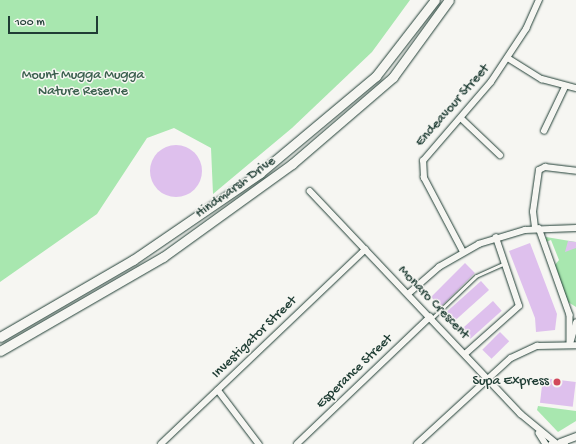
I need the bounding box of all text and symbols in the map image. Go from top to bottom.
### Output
scale bar [10,8,100,34]
text: 100 m [15,16,45,30]
street label: Endeavour Street [412,61,494,151]
park label: Mount Mugga Mugga Nature Reserve [22,68,144,100]
street label: Hindmarsh Drive [193,153,279,223]
street label: Monaro Crescent [394,263,472,343]
street label: Investigator Street [209,293,301,383]
street label: Esperance Street [313,331,397,413]
place label: Supa Express [472,374,549,390]
marker: Supa Express [552,377,562,387]

